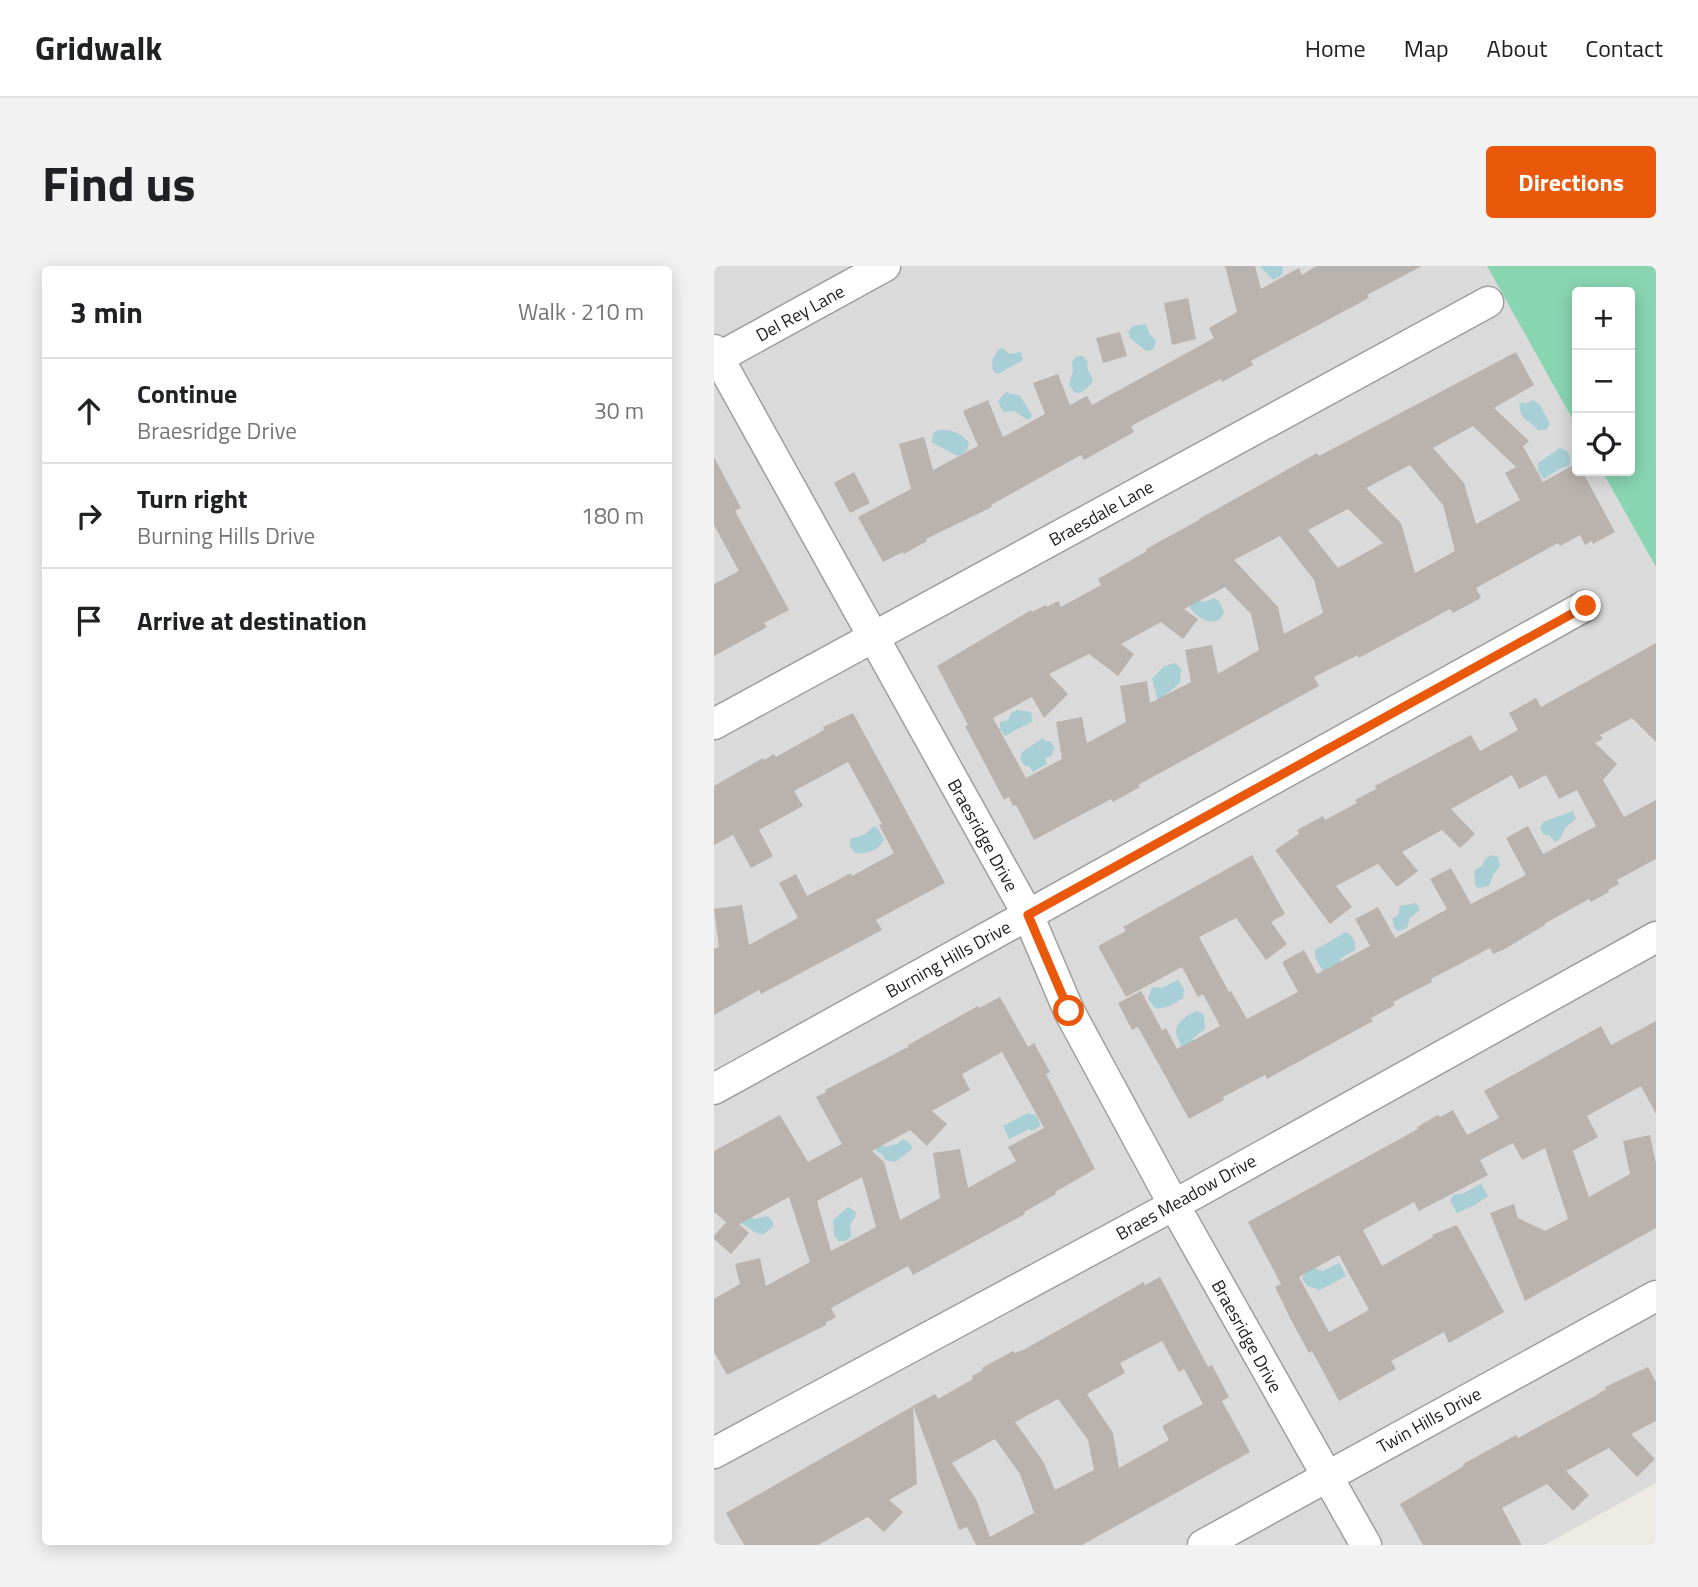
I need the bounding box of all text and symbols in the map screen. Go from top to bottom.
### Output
text: Gridwalk [35,23,162,73]
text: Home [1305,30,1366,66]
text: Map [1404,30,1449,66]
text: About [1487,30,1547,66]
text: Contact [1585,30,1663,66]
text: Find us [42,145,196,220]
button: Directions [1486,146,1656,218]
street label: Del Rey Lane [751,278,849,348]
map controls [1572,287,1635,476]
button: + [1572,287,1635,350]
text: 3 min [70,289,143,335]
text: Walk · 210 m [518,294,644,329]
button: − [1572,350,1635,413]
text: Continue [137,374,237,413]
icon: ahead [70,392,108,430]
text: 30 m [594,393,644,428]
text: Braesridge Drive [137,413,297,448]
button: locate [1572,413,1635,476]
street label: Braesdale Lane [1044,473,1158,553]
text: Turn right [137,479,248,518]
icon: right [70,497,108,535]
text: 180 m [581,498,644,533]
text: Burning Hills Drive [137,518,315,553]
route end [1570,590,1601,621]
text: Arrive at destination [137,601,367,640]
icon: arrive [70,602,108,640]
street label: Braesridge Drive [941,774,1025,896]
street label: Burning Hills Drive [880,913,1016,1005]
route start [1053,995,1084,1026]
street label: Braes Meadow Drive [1111,1147,1261,1247]
street label: Braesridge Drive [1205,1275,1289,1397]
street label: Twin Hills Drive [1372,1380,1486,1460]

